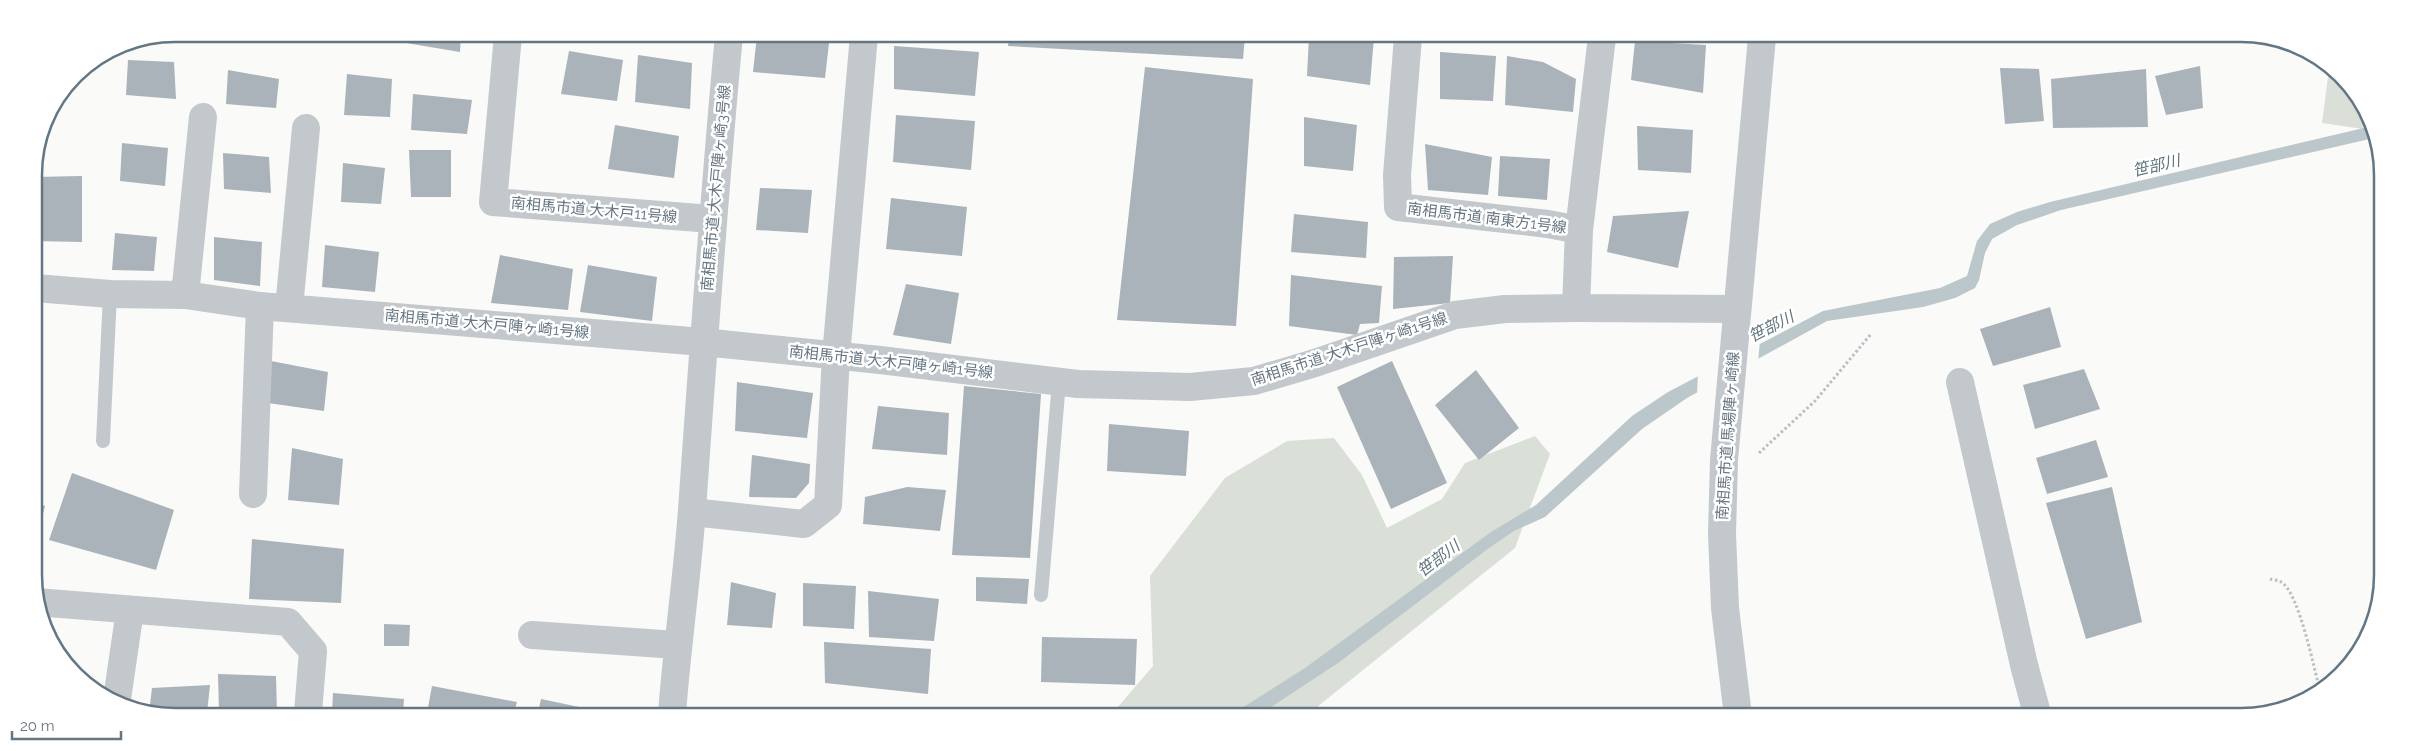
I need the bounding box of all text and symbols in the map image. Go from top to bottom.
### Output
street label: 南相馬市道 大木戸陣ヶ崎3号線 [698,84,734,292]
water label: 笹部川 [2131,150,2184,180]
street label: 南相馬市道 大木戸11号線 [510,194,678,226]
street label: 南相馬市道 南東方1号線 [1406,199,1568,237]
street label: 南相馬市道 大木戸陣ヶ崎1号線 [384,306,590,342]
water label: 笹部川 [1746,306,1799,346]
street label: 南相馬市道 大木戸陣ヶ崎1号線 [1249,309,1449,389]
street label: 南相馬市道 大木戸陣ヶ崎1号線 [788,342,994,382]
street label: 南相馬市道 馬場陣ヶ崎線 [1713,351,1743,521]
water label: 笹部川 [1413,535,1465,580]
scale bar [12,708,121,740]
text: 20 m [20,717,55,735]

